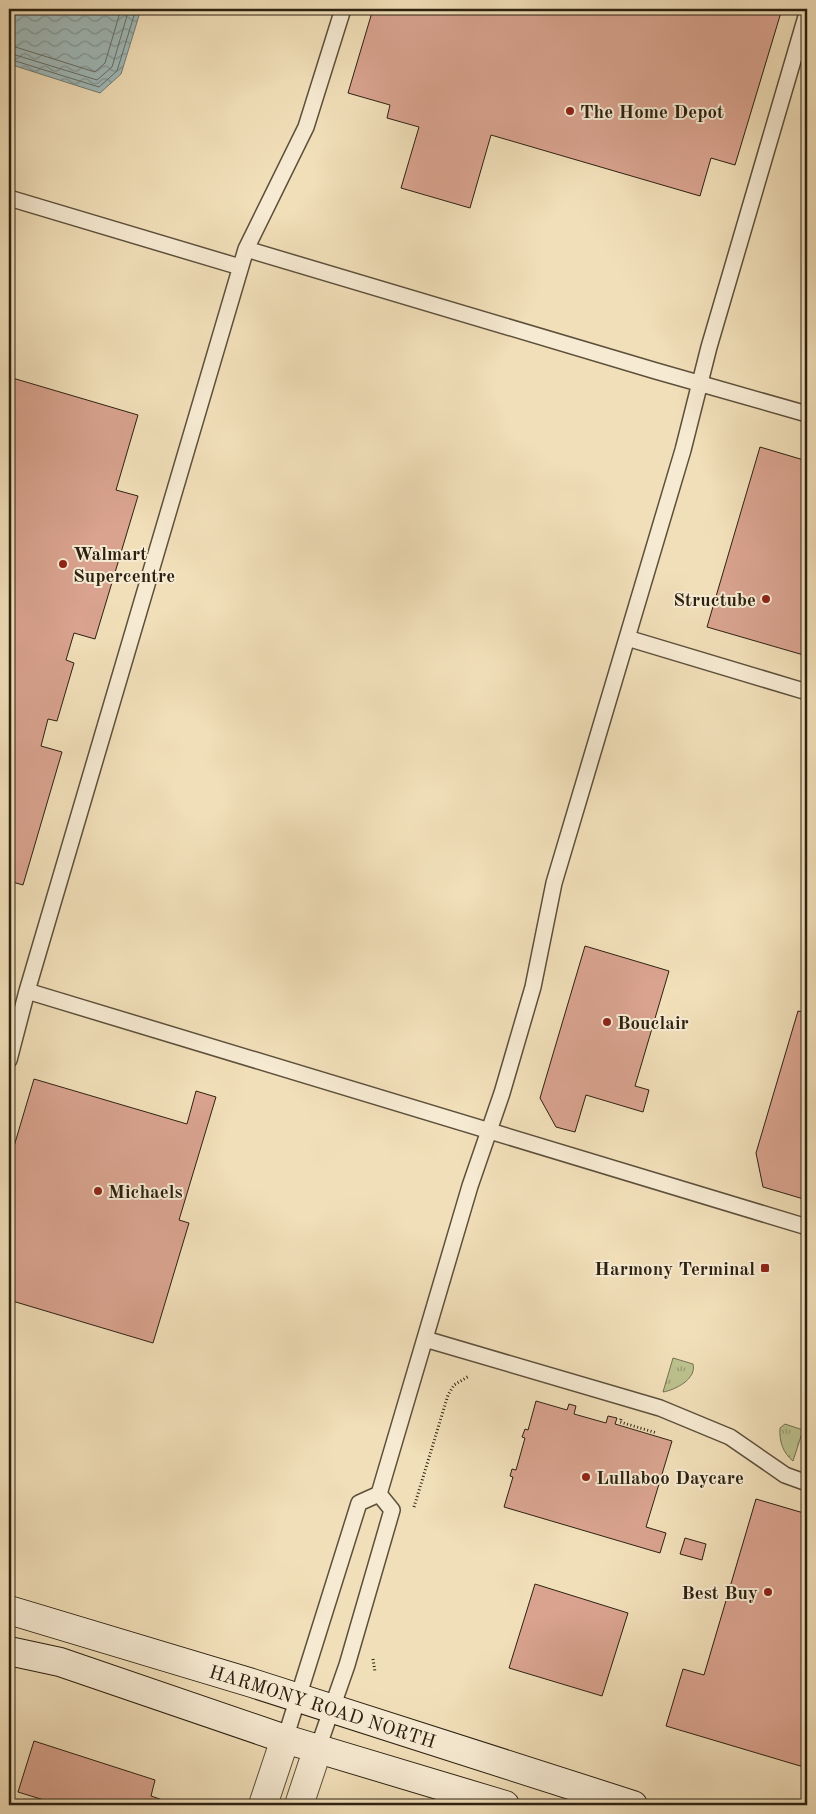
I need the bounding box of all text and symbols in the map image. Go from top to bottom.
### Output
place label: The Home Depot [580,104,724,123]
marker: The Home Depot [564,105,576,117]
place label: Walmart Supercentre [73,546,175,587]
marker: Walmart Supercentre [57,558,69,570]
place label: Structube [673,592,756,611]
marker: Structube [760,593,772,605]
place label: Bouclair [617,1015,689,1034]
marker: Bouclair [601,1016,613,1028]
place label: Michaels [108,1184,183,1203]
marker: Michaels [92,1185,104,1197]
place label: Harmony Terminal [594,1261,755,1280]
marker: Harmony Terminal [759,1262,771,1274]
place label: Lullaboo Daycare [596,1470,744,1489]
marker: Lullaboo Daycare [580,1471,592,1483]
place label: Best Buy [681,1585,758,1604]
marker: Best Buy [762,1586,774,1598]
street label: HARMONY ROAD NORTH [206,1664,438,1753]

